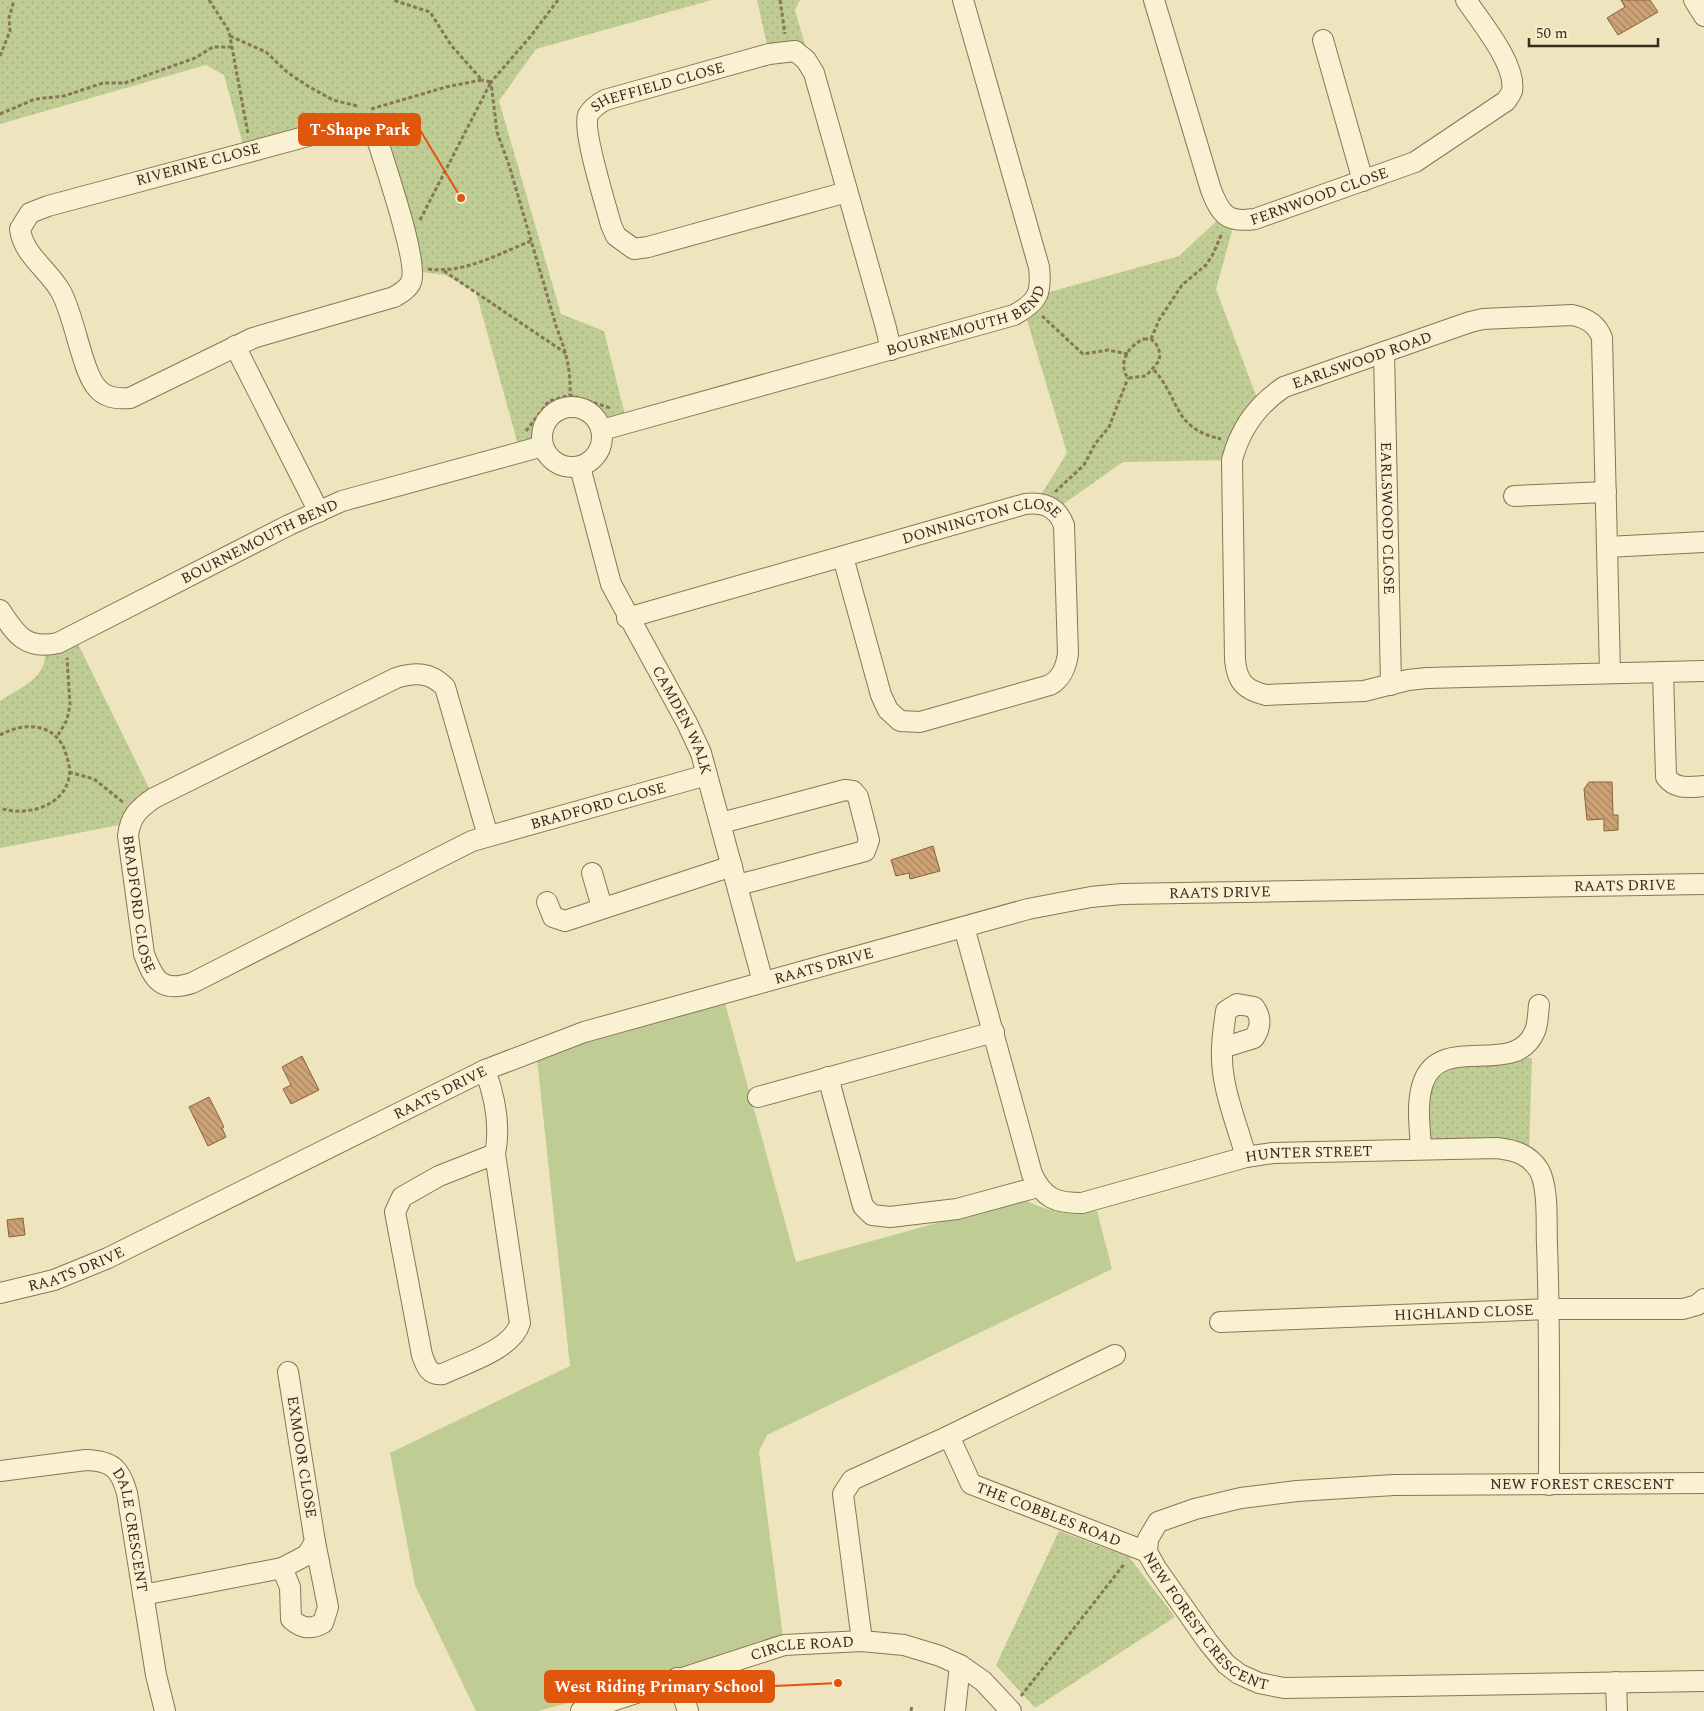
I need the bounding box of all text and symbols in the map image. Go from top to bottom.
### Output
scale bar [1529,15,1658,47]
text: 50 m [1536,22,1568,45]
street label: SHEFFIELD CLOSE [585,56,727,118]
callout: T-Shape Park [299,114,420,145]
text: T-Shape Park [310,118,411,142]
street label: RIVERINE CLOSE [133,137,263,192]
street label: FERNWOOD CLOSE [1247,161,1391,232]
street label: BOURNEMOUTH BEND [884,283,1052,362]
street label: EARLSWOOD ROAD [1289,326,1435,395]
street label: EARLSWOOD CLOSE [1374,441,1400,595]
street label: DONNINGTON CLOSE [899,492,1067,551]
street label: BOURNEMOUTH BEND [177,493,342,590]
street label: CAMDEN WALK [646,662,717,777]
street label: BRADFORD CLOSE [528,776,669,836]
street label: BRADFORD CLOSE [116,834,162,977]
street label: RAATS DRIVE [1574,873,1676,898]
street label: RAATS DRIVE [1169,880,1271,905]
street label: RAATS DRIVE [772,941,876,991]
street label: RAATS DRIVE [390,1060,491,1126]
street label: HUNTER STREET [1244,1140,1373,1169]
street label: RAATS DRIVE [26,1241,129,1298]
street label: HIGHLAND CLOSE [1394,1299,1534,1327]
street label: EXMOOR CLOSE [280,1394,323,1520]
street label: DALE CRESCENT [106,1463,154,1594]
street label: NEW FOREST CRESCENT [1490,1473,1674,1496]
street label: THE COBBLES ROAD [972,1476,1124,1553]
street label: NEW FOREST CRESCENT [1137,1547,1271,1697]
street label: CIRCLE ROAD [747,1630,855,1667]
callout: West Riding Primary School [545,1671,774,1702]
text: West Riding Primary School [554,1675,764,1699]

